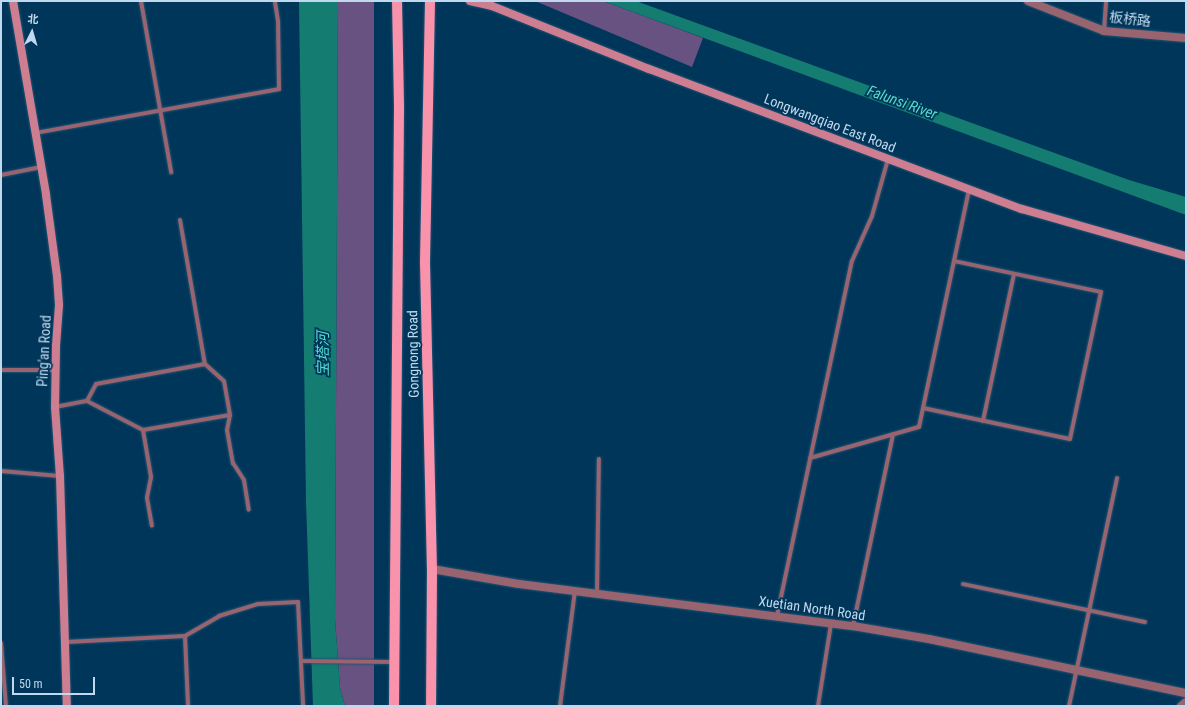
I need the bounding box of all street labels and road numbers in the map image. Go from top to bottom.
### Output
street label: 板桥路 [1108,8,1152,30]
street label: Longwangqiao East Road [762,90,898,156]
street label: Gongnong Road [404,310,422,398]
street label: Ping'an Road [34,315,54,387]
street label: Xuetian North Road [758,592,866,624]

